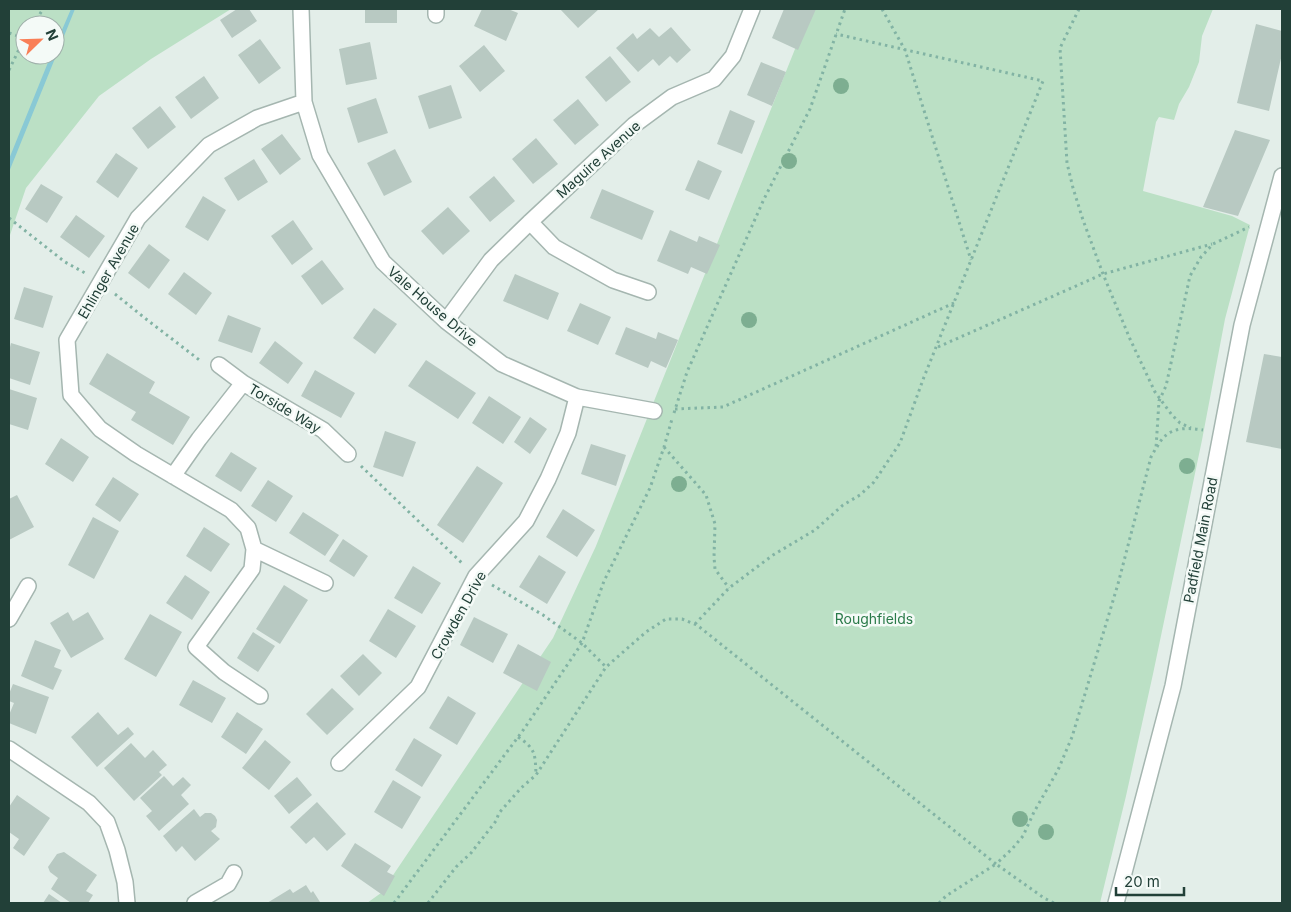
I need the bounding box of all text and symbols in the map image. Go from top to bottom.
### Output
north arrow [15,15,65,65]
text: N [43,26,62,43]
street label: Maguire Avenue [553,117,643,201]
street label: Ehlinger Avenue [74,220,142,322]
street label: Vale House Drive [385,262,481,350]
street label: Torside Way [246,380,324,436]
street label: Padfield Main Road [1179,476,1221,604]
street label: Crowden Drive [427,568,489,662]
park label: Roughfields [835,610,913,627]
scale bar [1116,864,1184,896]
text: 20 m [1124,872,1160,891]

